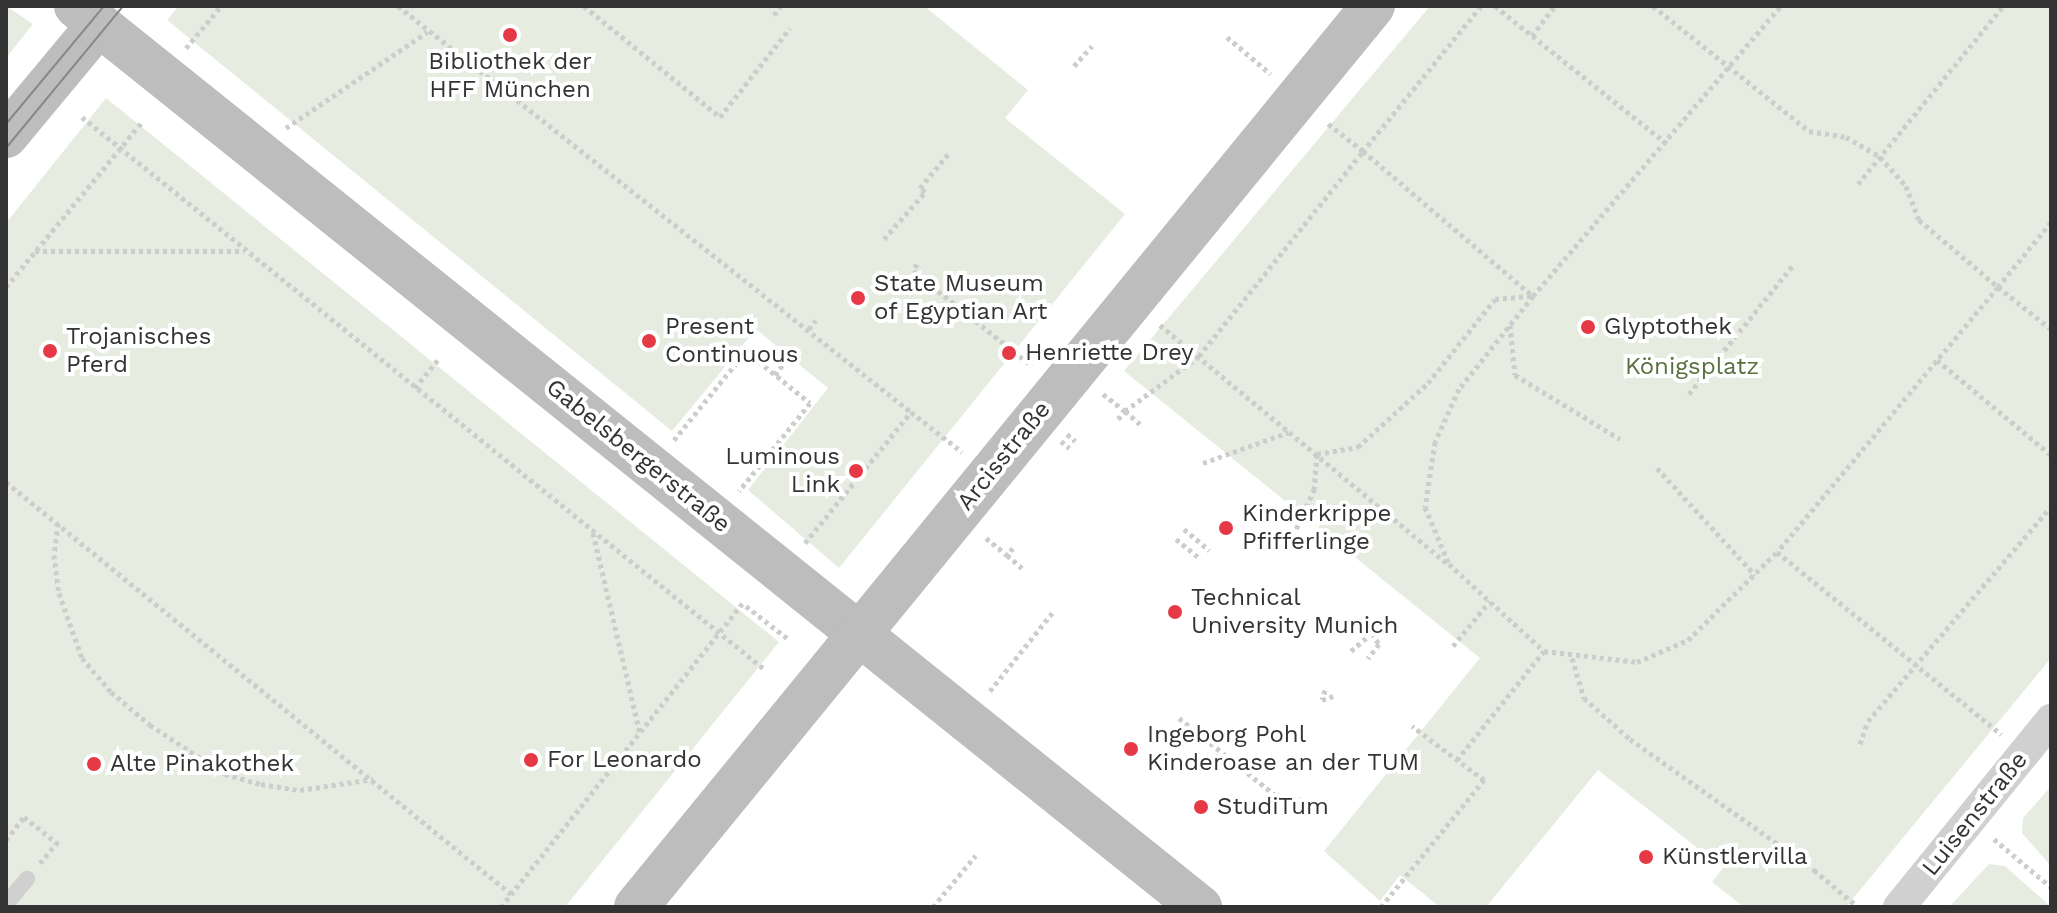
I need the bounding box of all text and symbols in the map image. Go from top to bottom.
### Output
marker: Bibliothek der HFF München [501,26,519,44]
place label: Bibliothek der HFF München [428,48,592,104]
place label: State Museum of Egyptian Art [874,270,1049,326]
marker: State Museum of Egyptian Art [849,289,867,307]
place label: Present Continuous [665,313,799,369]
place label: Glyptothek [1604,313,1732,341]
marker: Glyptothek [1579,318,1597,336]
place label: Trojanisches Pferd [66,323,211,379]
marker: Present Continuous [640,332,658,350]
place label: Henriette Drey [1025,339,1194,367]
marker: Trojanisches Pferd [41,342,59,360]
marker: Henriette Drey [1000,344,1018,362]
park label: Königsplatz [1625,353,1759,381]
street label: Gabelsbergerstraße [540,373,736,539]
street label: Arcisstraße [951,396,1057,516]
place label: Luminous Link [725,443,840,499]
marker: Luminous Link [847,462,865,480]
place label: Kinderkrippe Pfifferlinge [1242,500,1391,556]
marker: Kinderkrippe Pfifferlinge [1217,519,1235,537]
place label: Technical University Munich [1191,584,1399,640]
marker: Technical University Munich [1166,603,1184,621]
place label: Ingeborg Pohl Kinderoase an der TUM [1147,721,1420,777]
marker: Ingeborg Pohl Kinderoase an der TUM [1122,740,1140,758]
place label: For Leonardo [547,746,702,774]
street label: Luisenstraße [1916,746,2034,882]
place label: Alte Pinakothek [110,750,294,778]
marker: For Leonardo [522,751,540,769]
marker: Alte Pinakothek [85,755,103,773]
place label: StudiTum [1217,793,1329,821]
marker: StudiTum [1192,798,1210,816]
place label: Künstlervilla [1662,843,1808,871]
marker: Künstlervilla [1637,848,1655,866]

